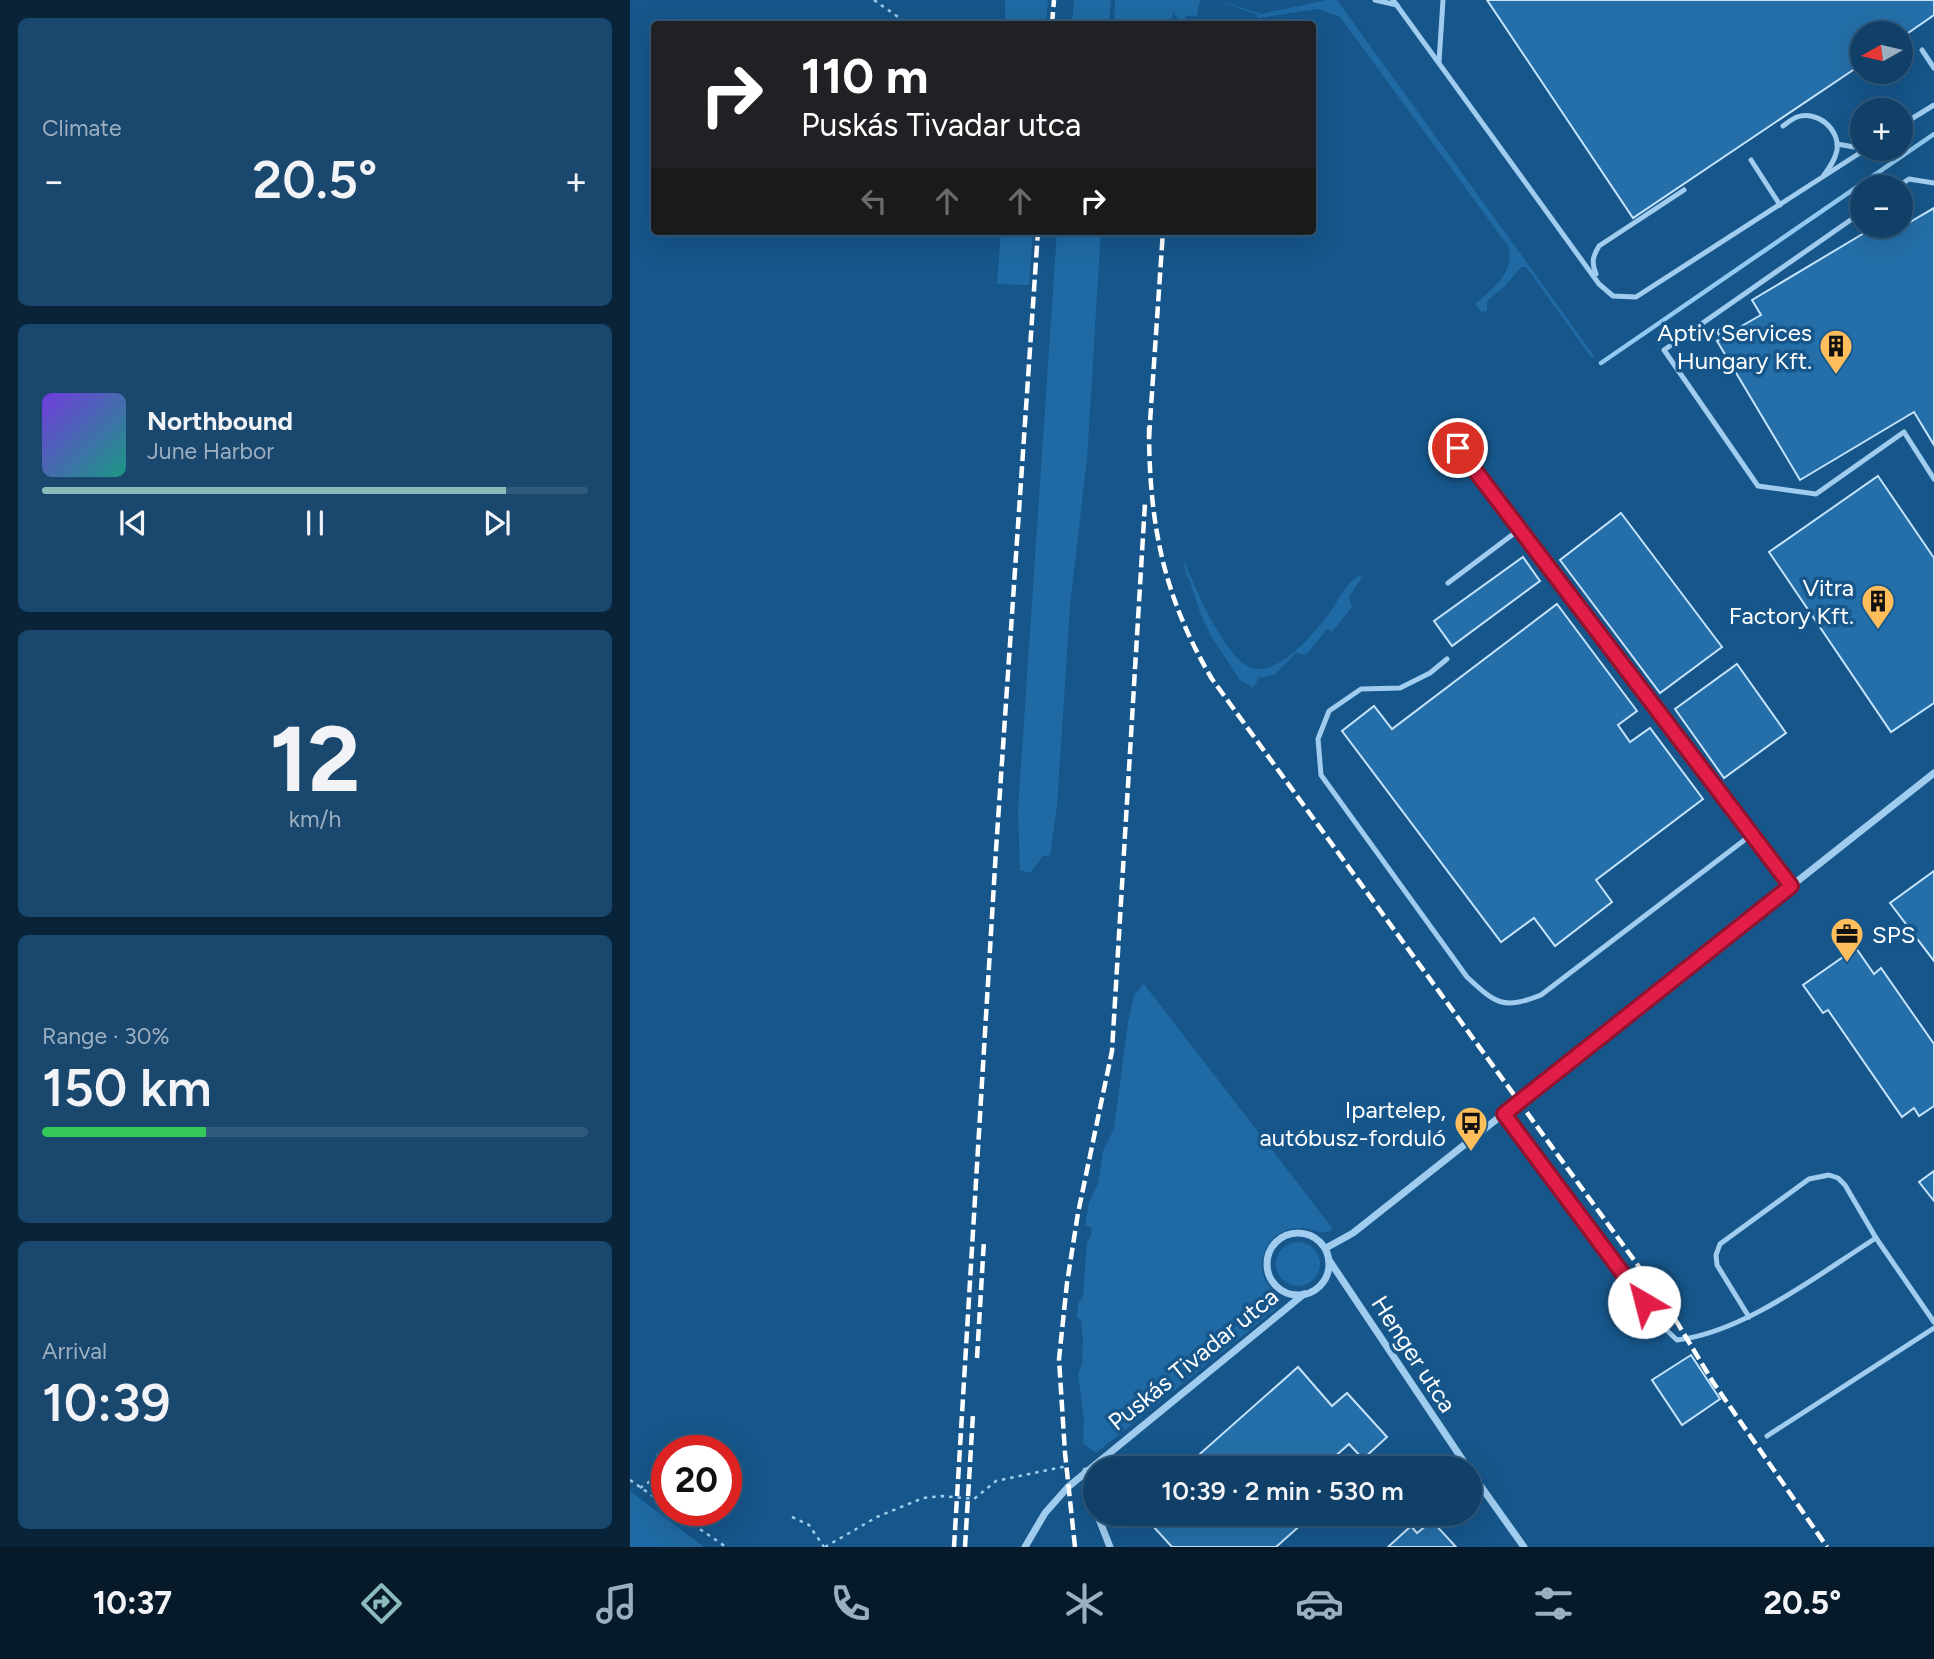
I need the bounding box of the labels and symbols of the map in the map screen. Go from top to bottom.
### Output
north arrow [1850,21,1913,84]
place label: Aptiv Services Hungary Kft. [1657,318,1812,375]
building icon: Aptiv Services Hungary Kft. [1817,327,1855,376]
pin [1428,418,1488,478]
place label: Vitra Factory Kft. [1729,573,1854,630]
building icon: Vitra Factory Kft. [1859,582,1897,631]
office icon: SPS [1828,915,1866,964]
place label: SPS [1872,920,1915,949]
place label: Ipartelep, autóbusz-forduló [1260,1095,1446,1152]
bus stop icon: Ipartelep, autóbusz-forduló [1452,1104,1490,1153]
position arrow [1607,1265,1681,1339]
street label: Puskás Tivadar utca [1102,1282,1284,1436]
street label: Henger utca [1366,1290,1462,1418]
speed limit sign: 20 [651,1435,742,1526]

